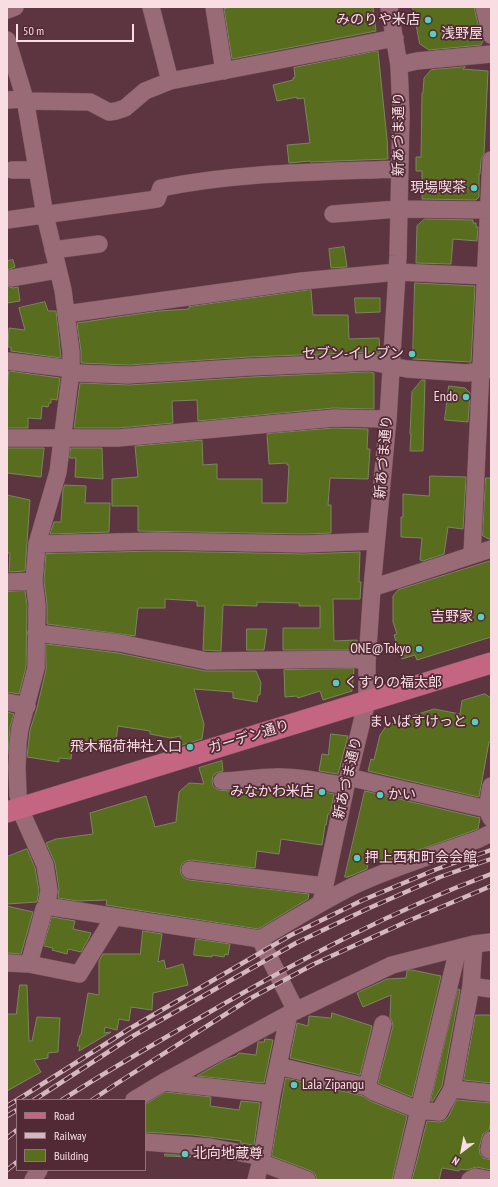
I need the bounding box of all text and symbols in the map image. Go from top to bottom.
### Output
place label: みのりや米店 [336,12,420,28]
marker: みのりや米店 [423,15,433,25]
scale bar [18,16,136,42]
text: 50 m [23,23,44,38]
place label: 浅野屋 [441,26,483,42]
marker: 浅野屋 [428,29,438,39]
street label: 新あづま通り [391,92,407,176]
place label: 現場喫茶 [410,180,466,196]
marker: 現場喫茶 [469,183,479,193]
place label: セブン-イレブン [302,346,404,362]
marker: セブン-イレブン [407,349,417,359]
place label: Endo [434,389,458,405]
marker: Endo [461,392,471,402]
street label: 新あづま通り [372,414,396,500]
place label: 吉野家 [431,609,473,625]
marker: 吉野家 [476,612,486,622]
place label: ONE@Tokyo [350,641,411,657]
marker: ONE@Tokyo [414,644,424,654]
place label: くすりの福太郎 [344,675,442,691]
marker: くすりの福太郎 [331,678,341,688]
place label: まいばすけっと [369,714,467,730]
street label: ガーデン通り [206,717,292,757]
marker: まいばすけっと [470,717,480,727]
street label: 新あづま通り [330,735,366,821]
place label: 飛木稲荷神社入口 [70,739,182,755]
marker: 飛木稲荷神社入口 [185,742,195,752]
place label: みなかわ米店 [230,784,314,800]
marker: みなかわ米店 [317,787,327,797]
place label: かい [388,787,416,803]
marker: かい [375,790,385,800]
place label: 押上西和町会会館 [365,850,477,866]
marker: 押上西和町会会館 [352,853,362,863]
place label: Lala Zipangu [302,1077,364,1093]
marker: Lala Zipangu [289,1080,299,1090]
legend [16,1099,146,1171]
text: Road [54,1108,74,1123]
text: Railway [54,1128,86,1143]
north arrow [442,1131,482,1171]
place label: 北向地蔵尊 [193,1146,263,1162]
text: Building [54,1148,89,1163]
marker: 北向地蔵尊 [180,1149,190,1159]
text: N [449,1154,462,1169]

